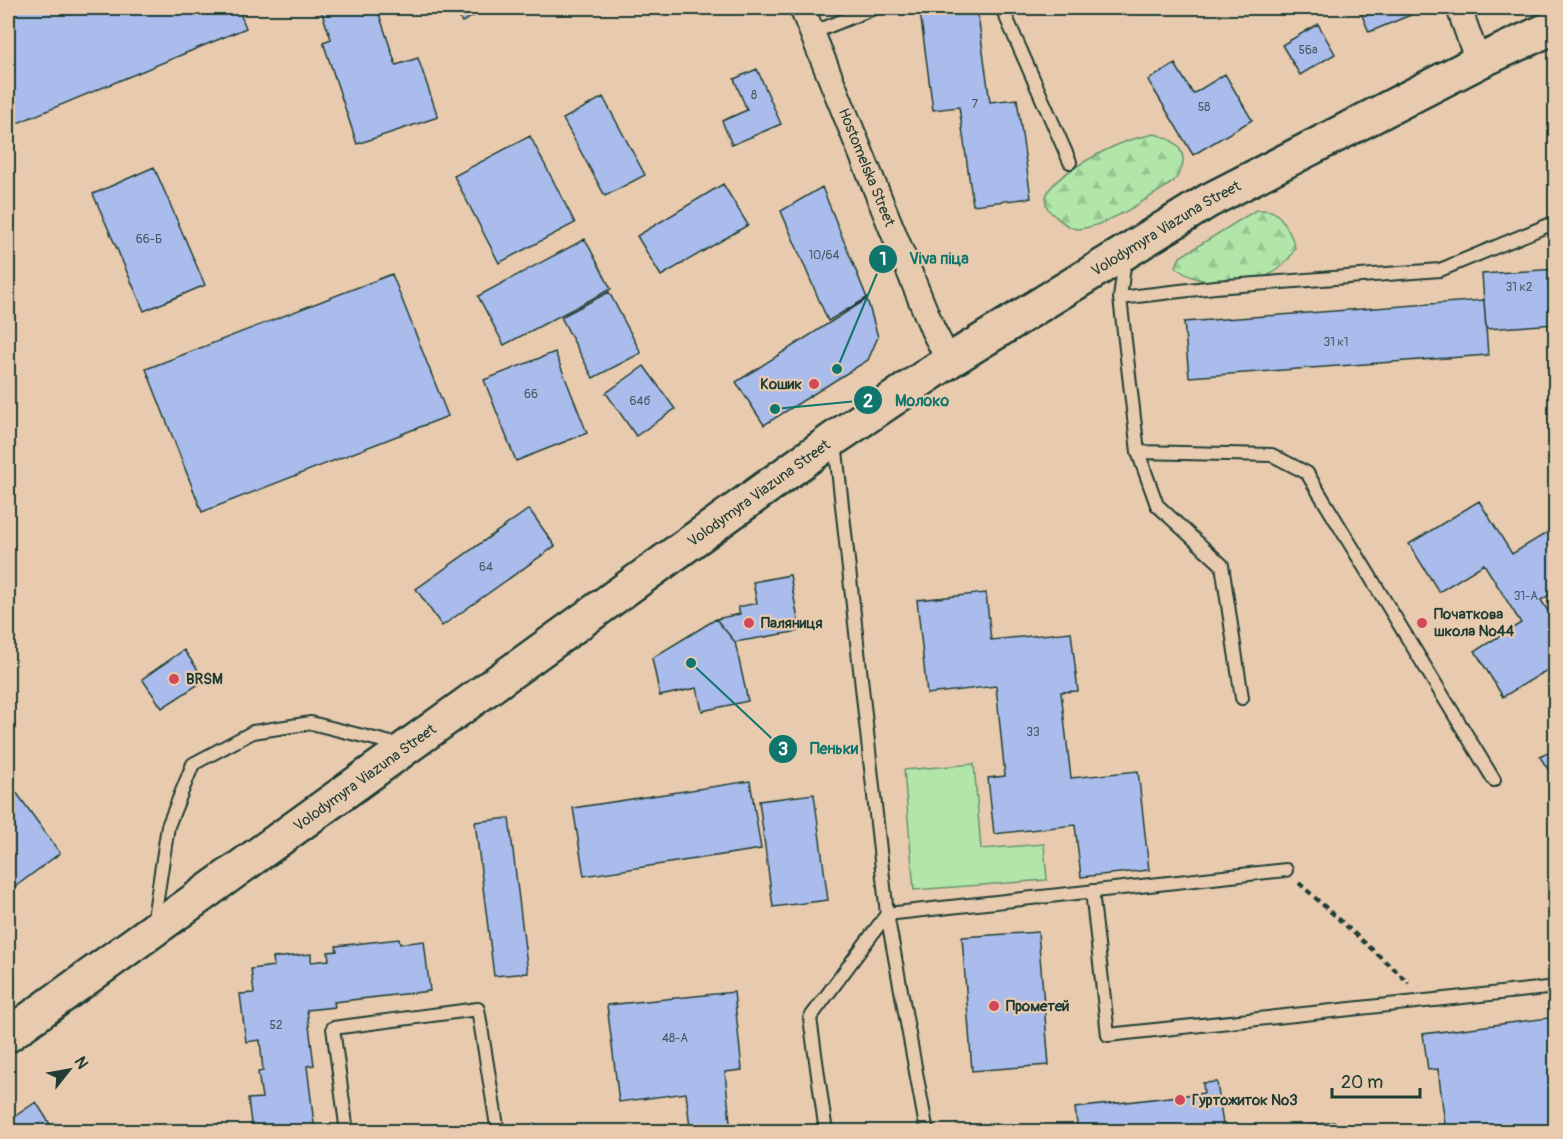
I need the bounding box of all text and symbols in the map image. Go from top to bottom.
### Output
house number: 56а [1298,43,1318,58]
house number: 8 [751,88,757,103]
house number: 7 [972,97,979,112]
house number: 58 [1198,100,1210,115]
street label: Hostomelska Street [834,105,900,230]
street label: Volodymyra Viazuna Street [1088,176,1245,280]
house number: 66-Б [136,232,162,247]
callout: Viva піца [868,242,981,276]
house number: 10/64 [808,248,840,263]
text: 1 [879,248,887,271]
text: Viva піца [909,249,969,269]
house number: 31 к2 [1506,280,1533,295]
house number: 31 к1 [1324,335,1348,350]
place label: Кошик [760,375,802,394]
marker: Кошик [807,377,821,391]
callout: Молоко [853,383,961,417]
house number: 66 [524,387,538,402]
text: 2 [863,390,873,413]
text: Молоко [895,391,949,411]
house number: 64б [630,394,651,409]
street label: Volodymyra Viazuna Street [684,435,835,551]
house number: 64 [479,560,493,575]
house number: 31-А [1514,589,1538,604]
place label: Початкова школа №44 [1434,605,1514,641]
place label: Паляниця [761,614,823,633]
marker: Паляниця [742,616,756,630]
marker: Початкова школа №44 [1415,616,1429,630]
place label: BRSM [186,670,223,689]
marker: BRSM [167,672,181,686]
street label: Volodymyra Viazuna Street [290,719,441,835]
house number: 33 [1026,725,1040,740]
callout: Пеньки [768,732,870,766]
text: 3 [778,738,788,761]
text: Пеньки [810,739,859,759]
place label: Прометей [1006,997,1070,1016]
marker: Прометей [987,999,1001,1013]
house number: 52 [269,1018,283,1033]
house number: 48-А [662,1031,688,1046]
north arrow [39,1040,99,1100]
text: N [70,1053,92,1073]
scale bar [1332,1061,1420,1099]
text: 20 m [1341,1071,1383,1094]
place label: Гуртожиток №3 [1192,1091,1298,1110]
marker: Гуртожиток №3 [1173,1093,1187,1107]

